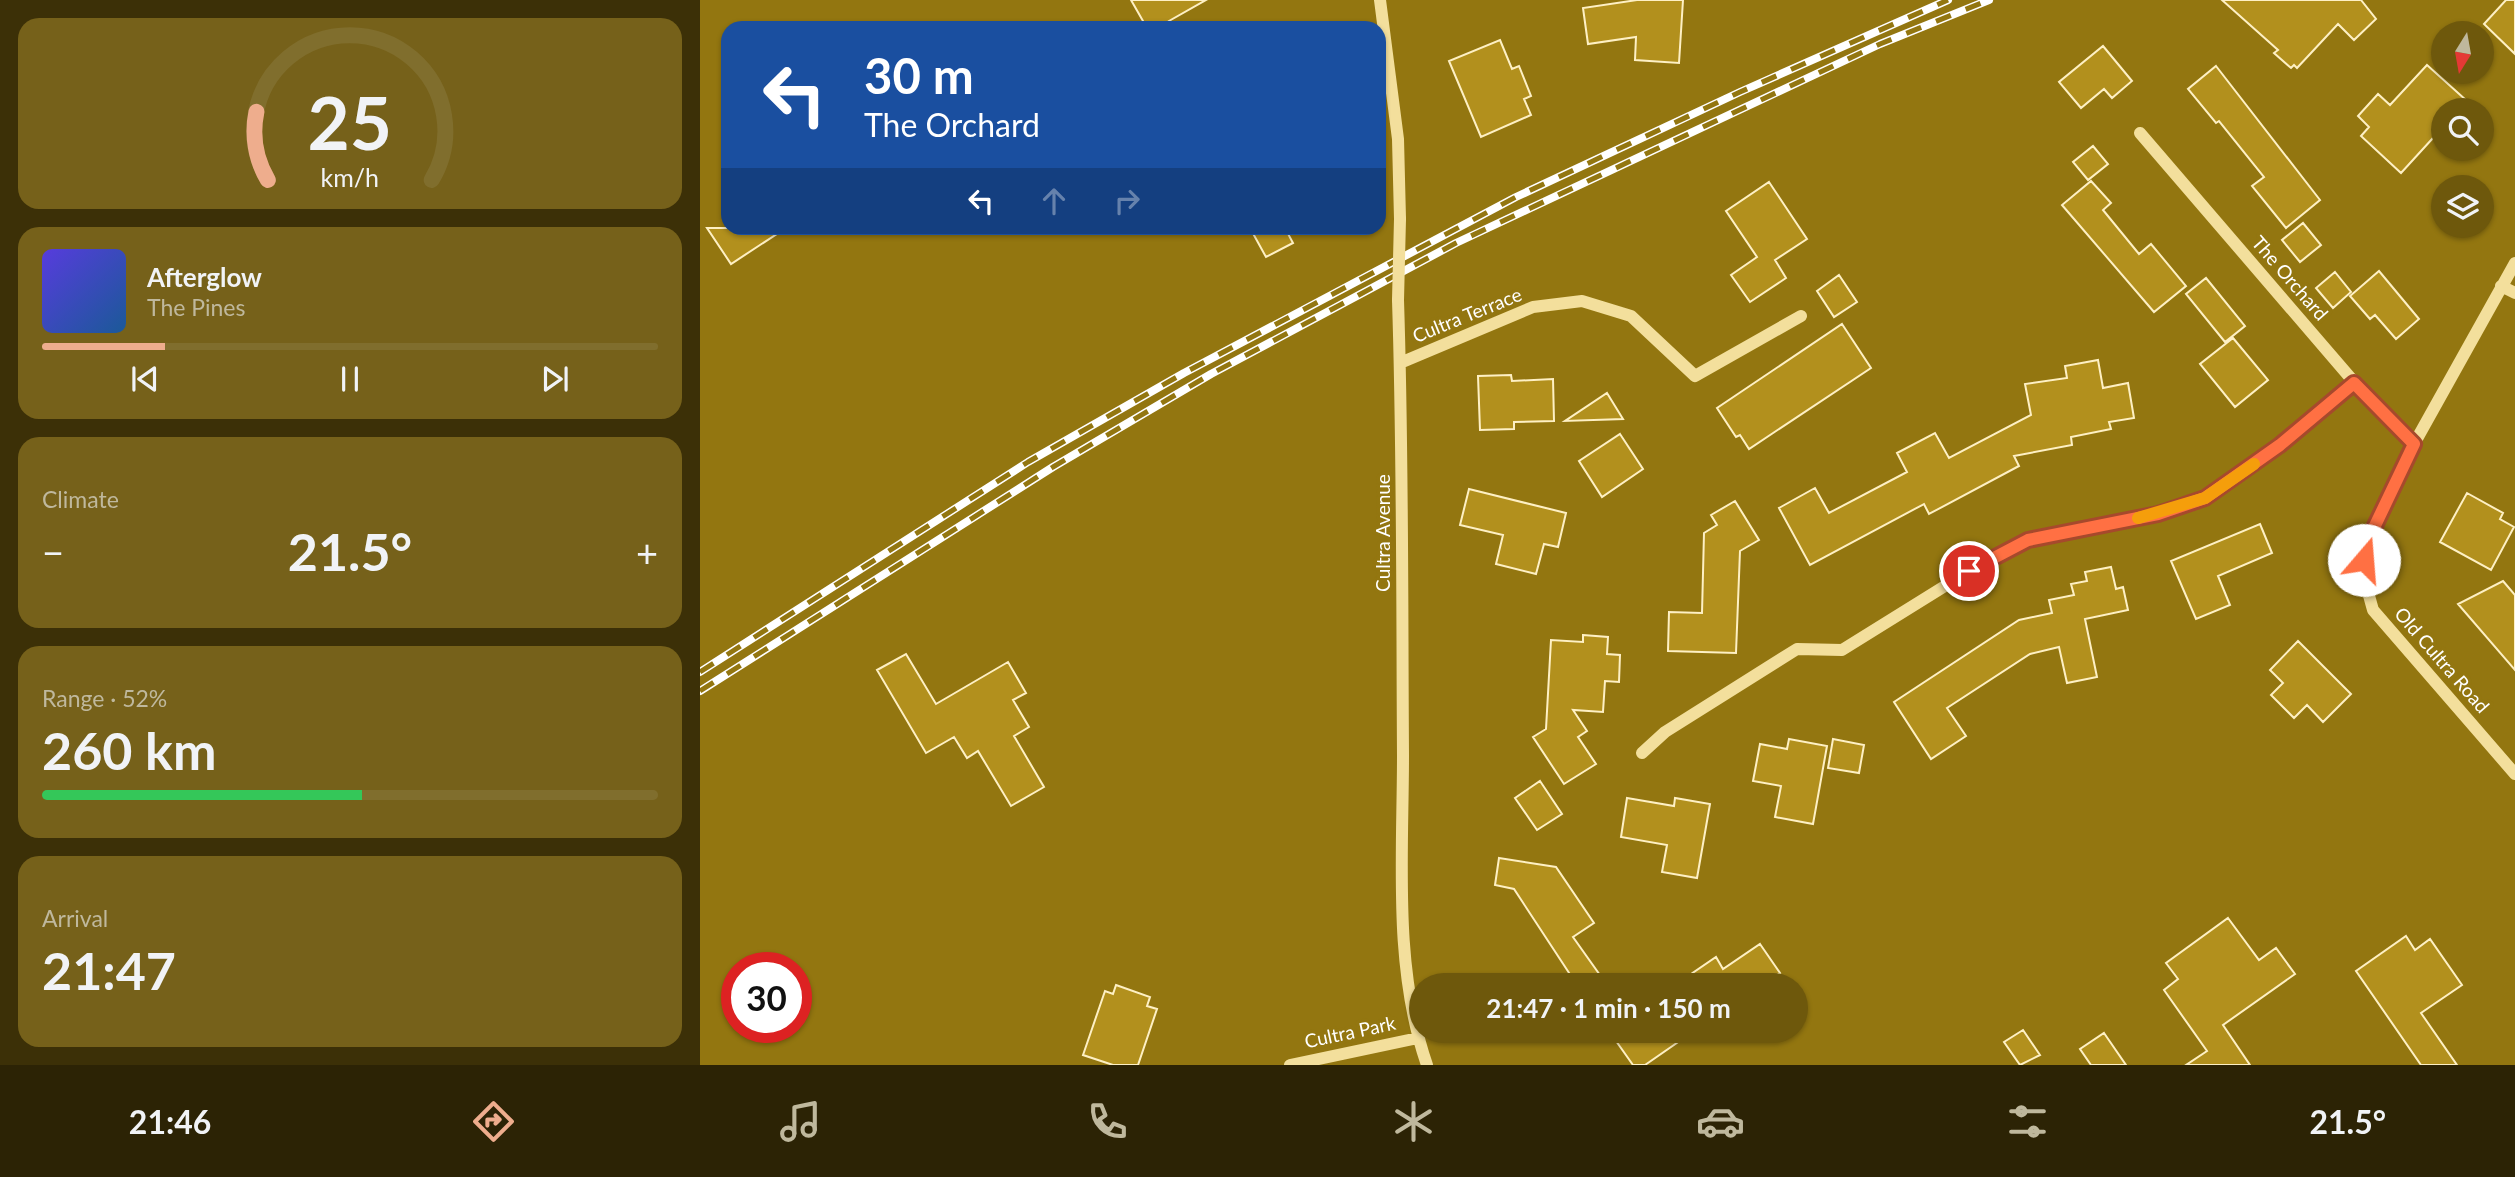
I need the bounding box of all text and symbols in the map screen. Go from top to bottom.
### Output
north arrow [2431,21,2494,84]
map controls [2431,21,2494,238]
text: 30 m [864,46,974,104]
icon: left [749,49,840,140]
text: 25 [308,78,392,166]
button: search [2431,98,2494,161]
text: The Orchard [864,105,1040,144]
text: km/h [321,162,379,192]
button: layers [2431,175,2494,238]
icon: left [962,182,1000,220]
icon: ahead [1035,182,1073,220]
icon: right [1108,182,1146,220]
street label: The Orchard [2247,231,2333,325]
text: Afterglow [147,261,262,293]
street label: Cultra Terrace [1409,282,1525,347]
text: The Pines [147,293,245,321]
icon: previous [126,360,164,398]
icon: pause [331,360,369,398]
icon: next [536,360,574,398]
street label: Cultra Avenue [1371,474,1394,592]
text: Climate [42,485,119,513]
text: 21.5° [288,520,412,582]
position arrow [2327,523,2401,597]
text: − [42,529,64,575]
text: + [636,529,658,575]
pin [1939,541,1999,601]
icon: arrive [1950,552,1988,590]
street label: Old Cultra Road [2390,602,2495,717]
text: Range · 52% [42,684,167,712]
text: 260 km [42,719,216,781]
text: Arrival [42,904,108,932]
text: 21:47 [42,939,176,1001]
speed limit sign: 30 [721,952,812,1043]
text: 21:47 · 1 min · 150 m [1486,992,1731,1024]
street label: Cultra Park [1302,1011,1398,1052]
icon: directions [469,1097,518,1146]
icon: music [776,1097,825,1146]
icon: phone [1083,1097,1132,1146]
icon: climate [1389,1097,1438,1146]
icon: car [1696,1097,1745,1146]
icon: filters [2003,1097,2052,1146]
text: 21:46 [129,1102,211,1141]
text: 21.5° [2309,1102,2386,1141]

